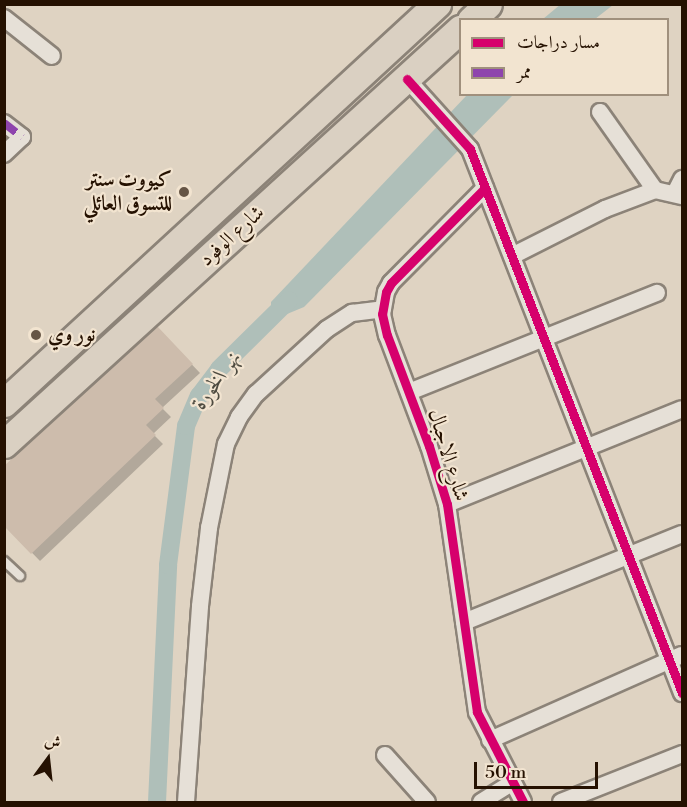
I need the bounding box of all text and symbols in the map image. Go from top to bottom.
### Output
legend [459,18,669,96]
text: مسار دراجات [517,31,600,54]
text: ممر [517,61,531,84]
place label: كيووت سنتر للتسوق العائلي [83,167,172,217]
marker: كيووت سنتر للتسوق العائلي [177,185,191,199]
street label: شارع الوفود [194,200,270,272]
place label: نور وي [48,322,95,348]
marker: نور وي [29,328,43,342]
water label: نهر الخورة [187,345,247,415]
street label: شارع الاجبال [422,406,474,504]
north arrow [18,729,78,789]
text: ش [42,730,63,753]
scale bar [477,750,602,788]
text: 50 m [485,761,526,784]

